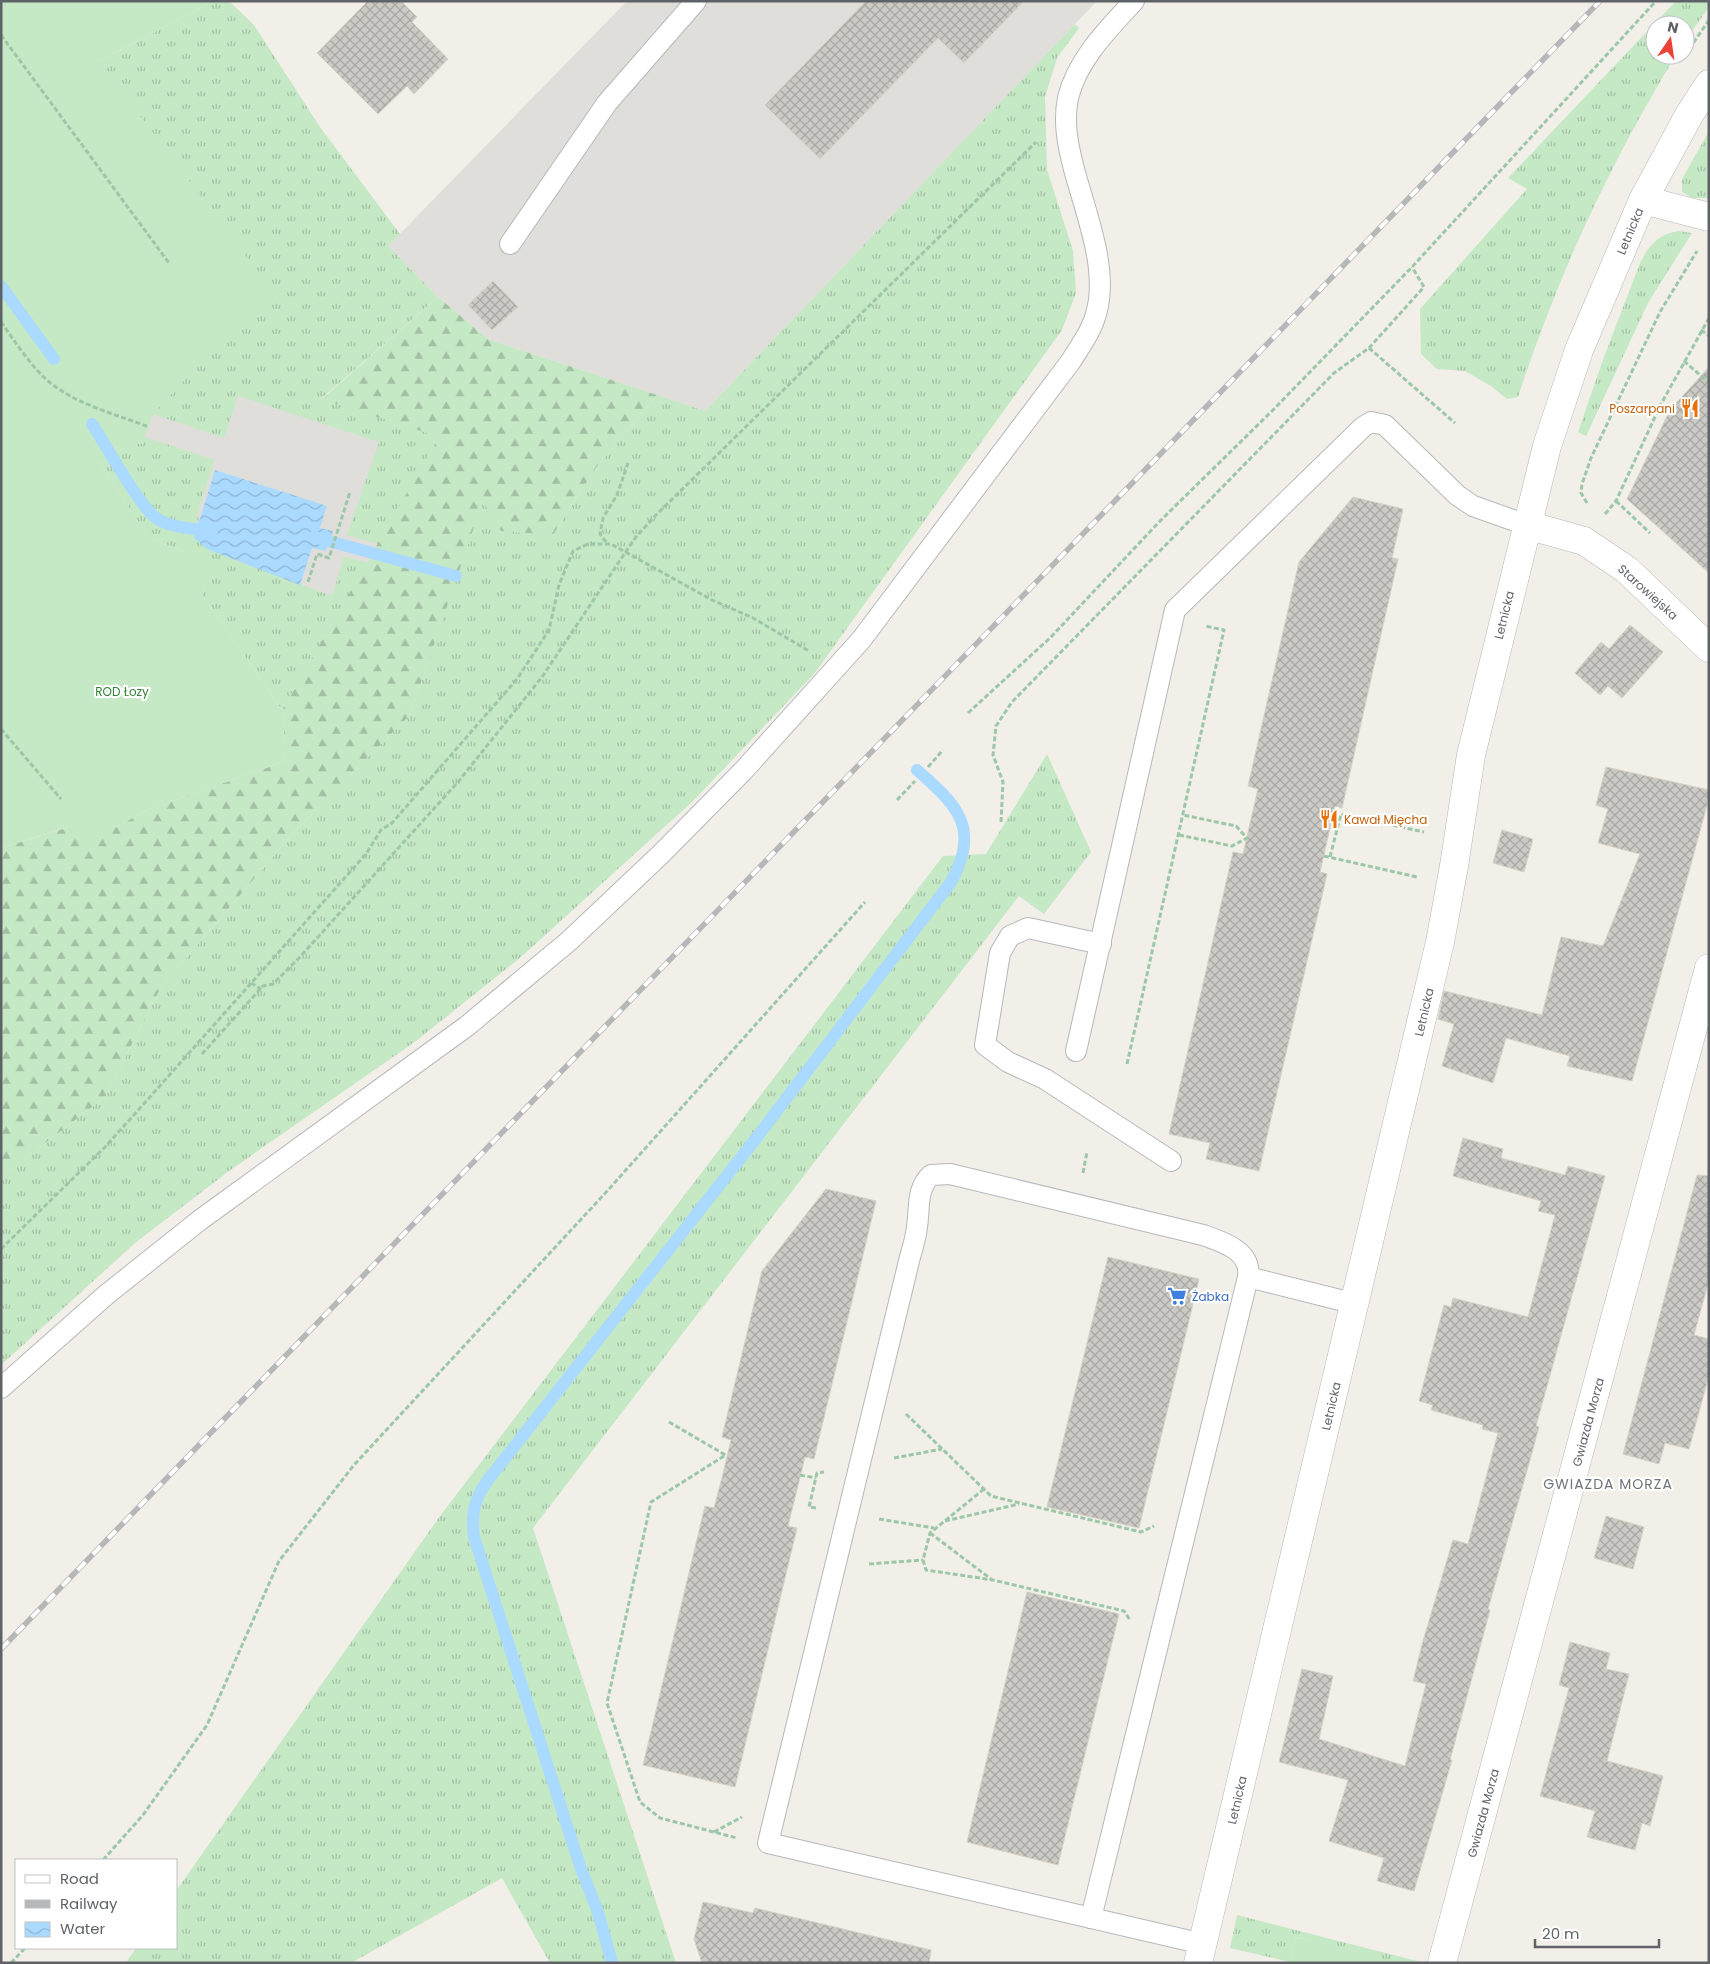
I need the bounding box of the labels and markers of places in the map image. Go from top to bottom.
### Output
restaurant icon: Poszarpani [1679,397,1701,419]
place label: Poszarpani [1609,400,1675,417]
restaurant icon: Kawał Mięcha [1318,808,1340,830]
place label: Kawał Mięcha [1344,811,1427,828]
supermarket icon: Żabka [1166,1285,1188,1307]
place label: Żabka [1192,1288,1229,1305]

